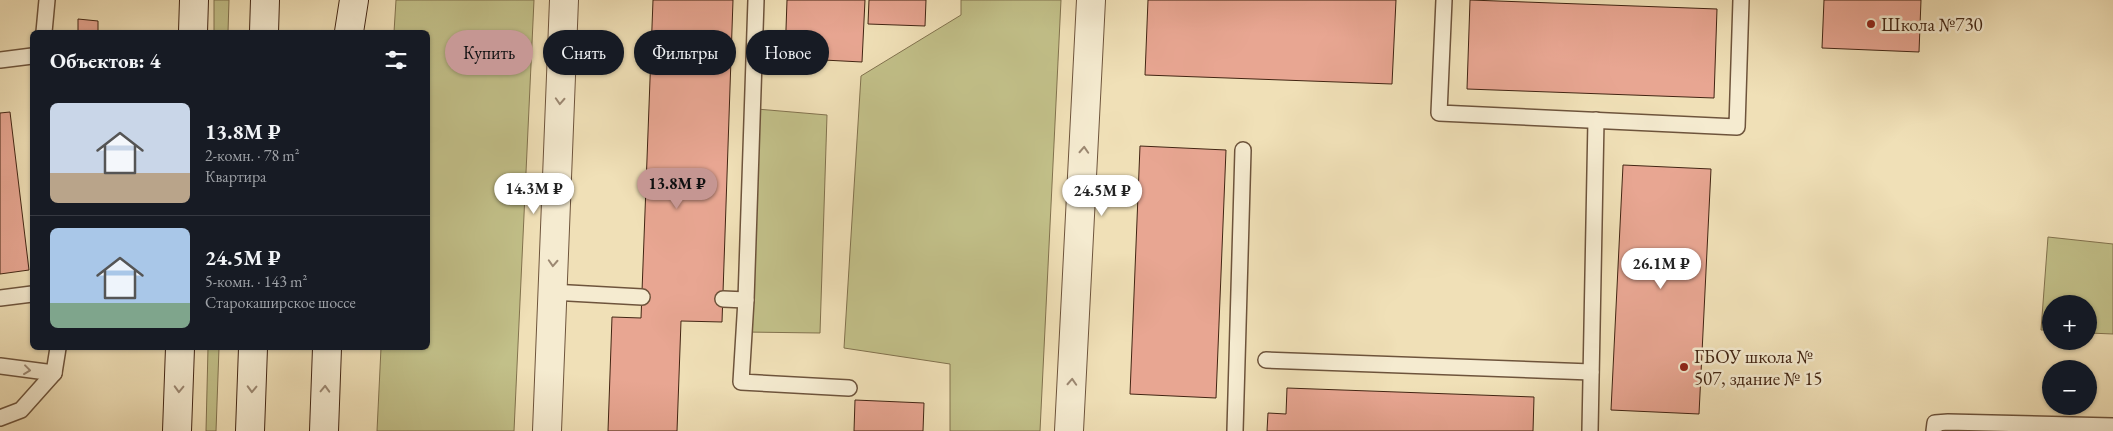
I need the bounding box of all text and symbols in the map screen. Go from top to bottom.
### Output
place label: Школа №730 [1881,12,1983,37]
marker: Школа №730 [1865,18,1877,30]
chip: Купить [445,30,533,75]
chip: Снять [543,30,624,75]
chip: Фильтры [634,30,736,75]
chip: Новое [746,30,829,75]
icon: filters [382,46,410,74]
text: Объектов: 4 [50,47,161,74]
one-way arrow [555,98,565,105]
text: 13.8M ₽ [205,118,281,145]
icon: home [90,123,150,183]
text: 2-комн. · 78 m² [205,145,300,166]
one-way arrow [1078,146,1089,154]
text: Квартира [205,166,266,187]
pin: 13.8M ₽ [631,168,723,210]
pin: 14.3M ₽ [488,172,580,215]
text: 13.8M ₽ [648,173,706,194]
pin: 24.5M ₽ [1056,174,1148,217]
text: 14.3M ₽ [505,178,563,199]
text: 24.5M ₽ [1073,180,1131,201]
text: 24.5M ₽ [205,244,281,271]
icon: home [90,248,150,308]
pin: 26.1M ₽ [1615,248,1707,290]
text: 26.1M ₽ [1632,253,1690,274]
one-way arrow [547,260,558,268]
text: 5-комн. · 143 m² [205,271,307,292]
text: Старокаширское шоссе [205,292,356,313]
map controls [2042,295,2097,415]
button: + [2042,295,2097,350]
place label: ГБОУ школа № 507, здание № 15 [1694,344,1822,391]
button: − [2042,360,2097,415]
marker: ГБОУ школа № 507, здание № 15 [1678,361,1690,373]
one-way arrow [24,364,32,375]
one-way arrow [1066,378,1077,386]
one-way arrow [320,385,331,393]
one-way arrow [173,386,184,394]
one-way arrow [247,386,257,394]

